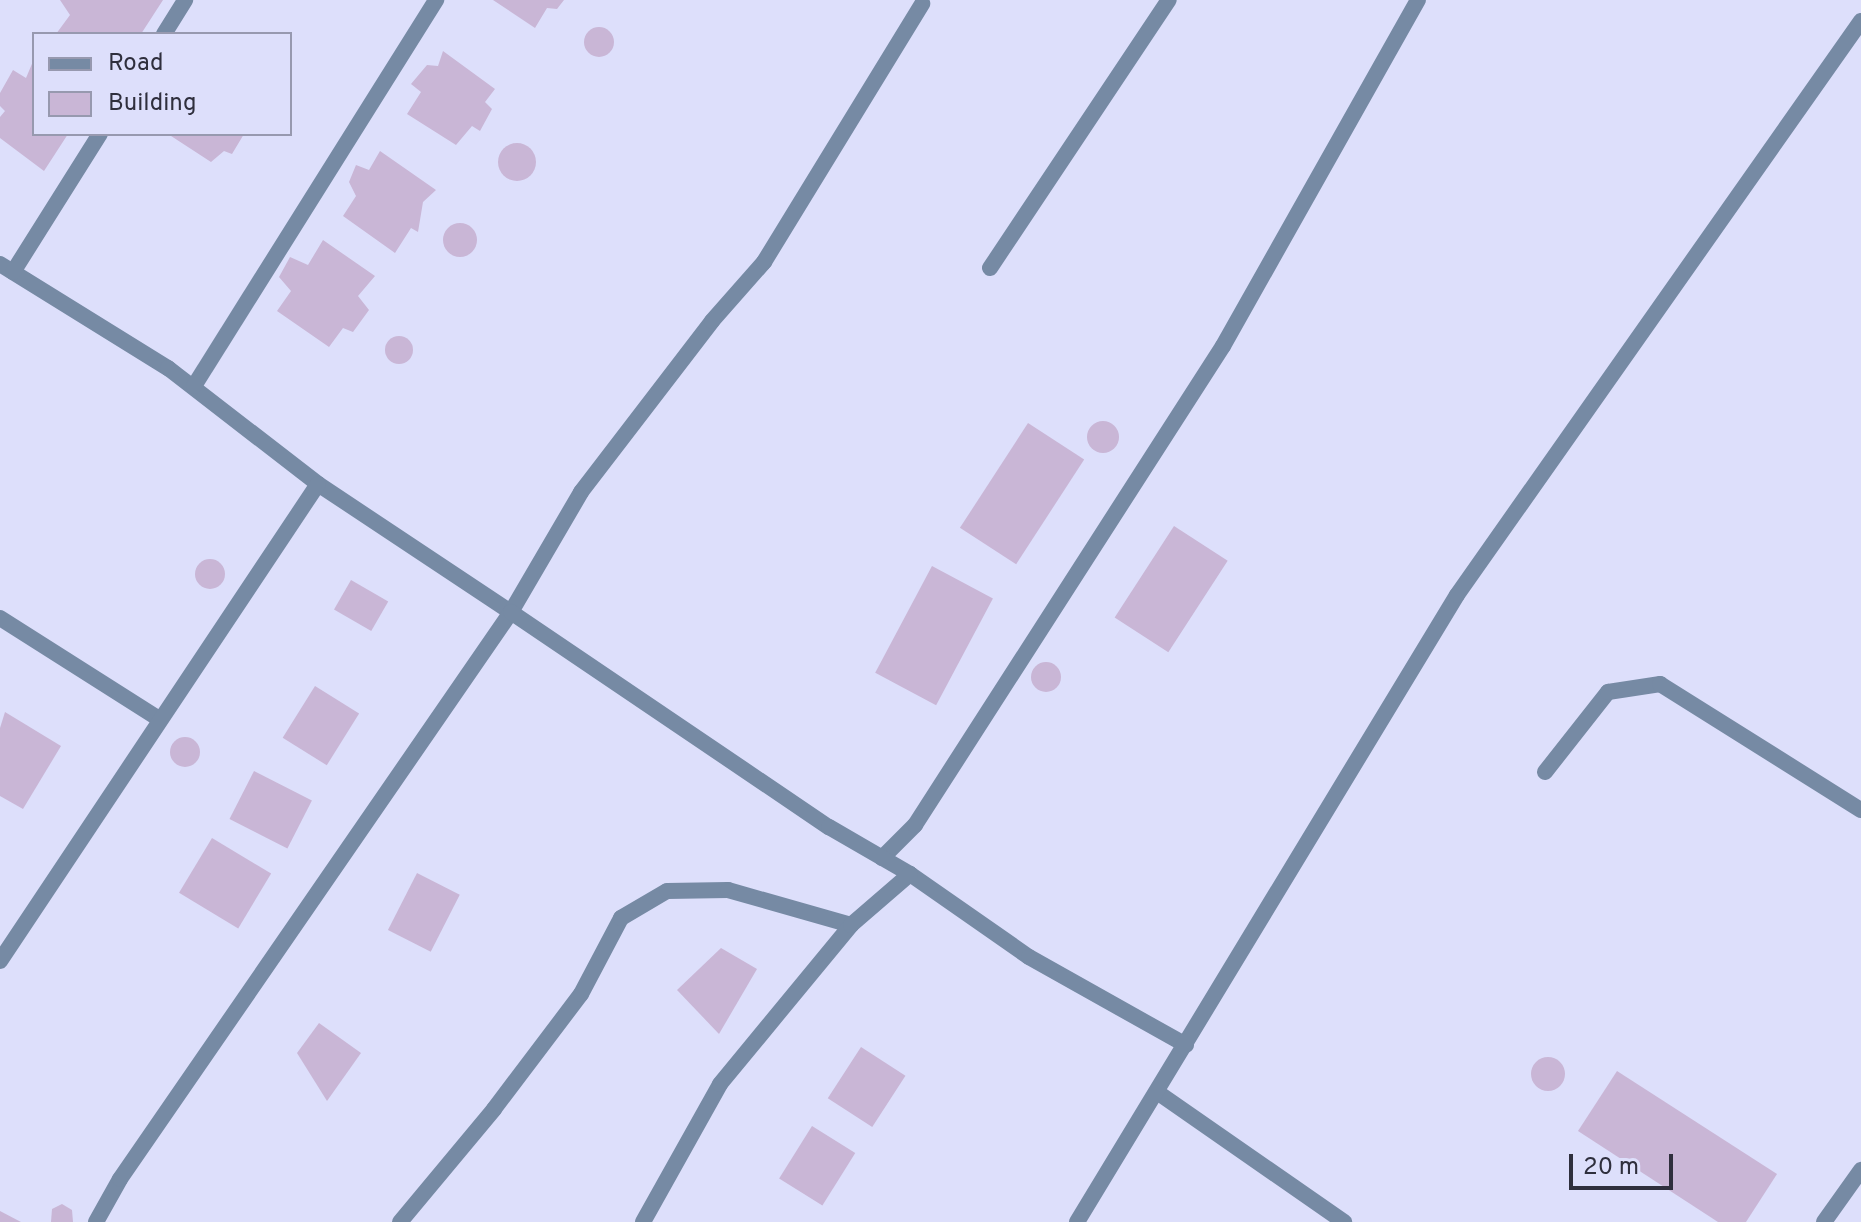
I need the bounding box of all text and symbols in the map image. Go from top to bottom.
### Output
legend [32,32,292,136]
text: Road [108,49,164,79]
text: Building [108,89,197,119]
scale bar [1573,1138,1677,1188]
text: 20 m [1583,1153,1639,1183]

